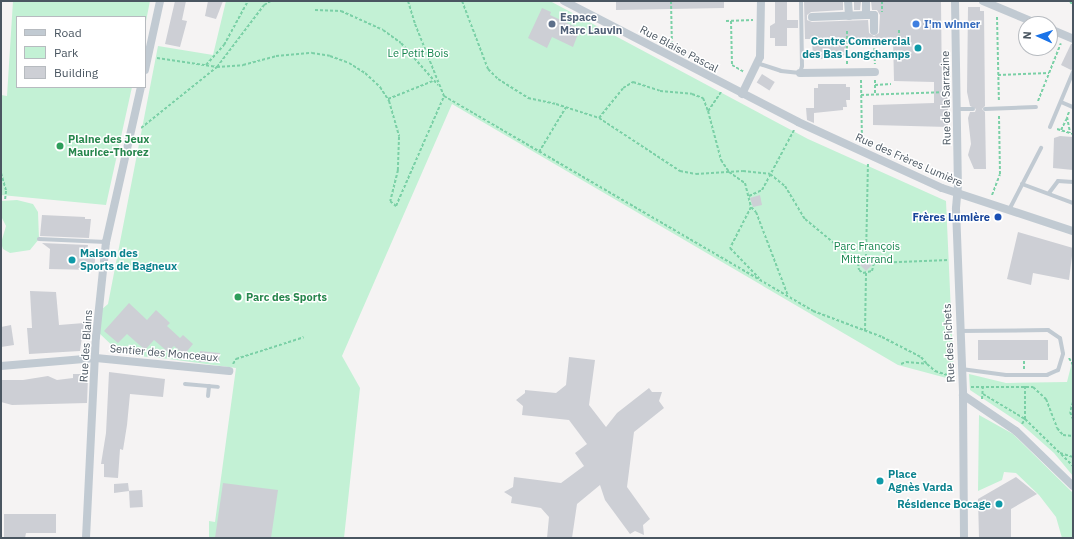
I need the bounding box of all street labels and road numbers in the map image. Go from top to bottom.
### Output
street label: Rue Blaise Pascal [638,23,720,75]
street label: Rue de la Sarrazine [939,51,953,145]
street label: Rue des Frères Lumière [853,130,965,190]
street label: Rue des Pichets [940,303,958,383]
street label: Rue des Blains [77,309,95,383]
street label: Sentier des Monceaux [109,342,219,364]

